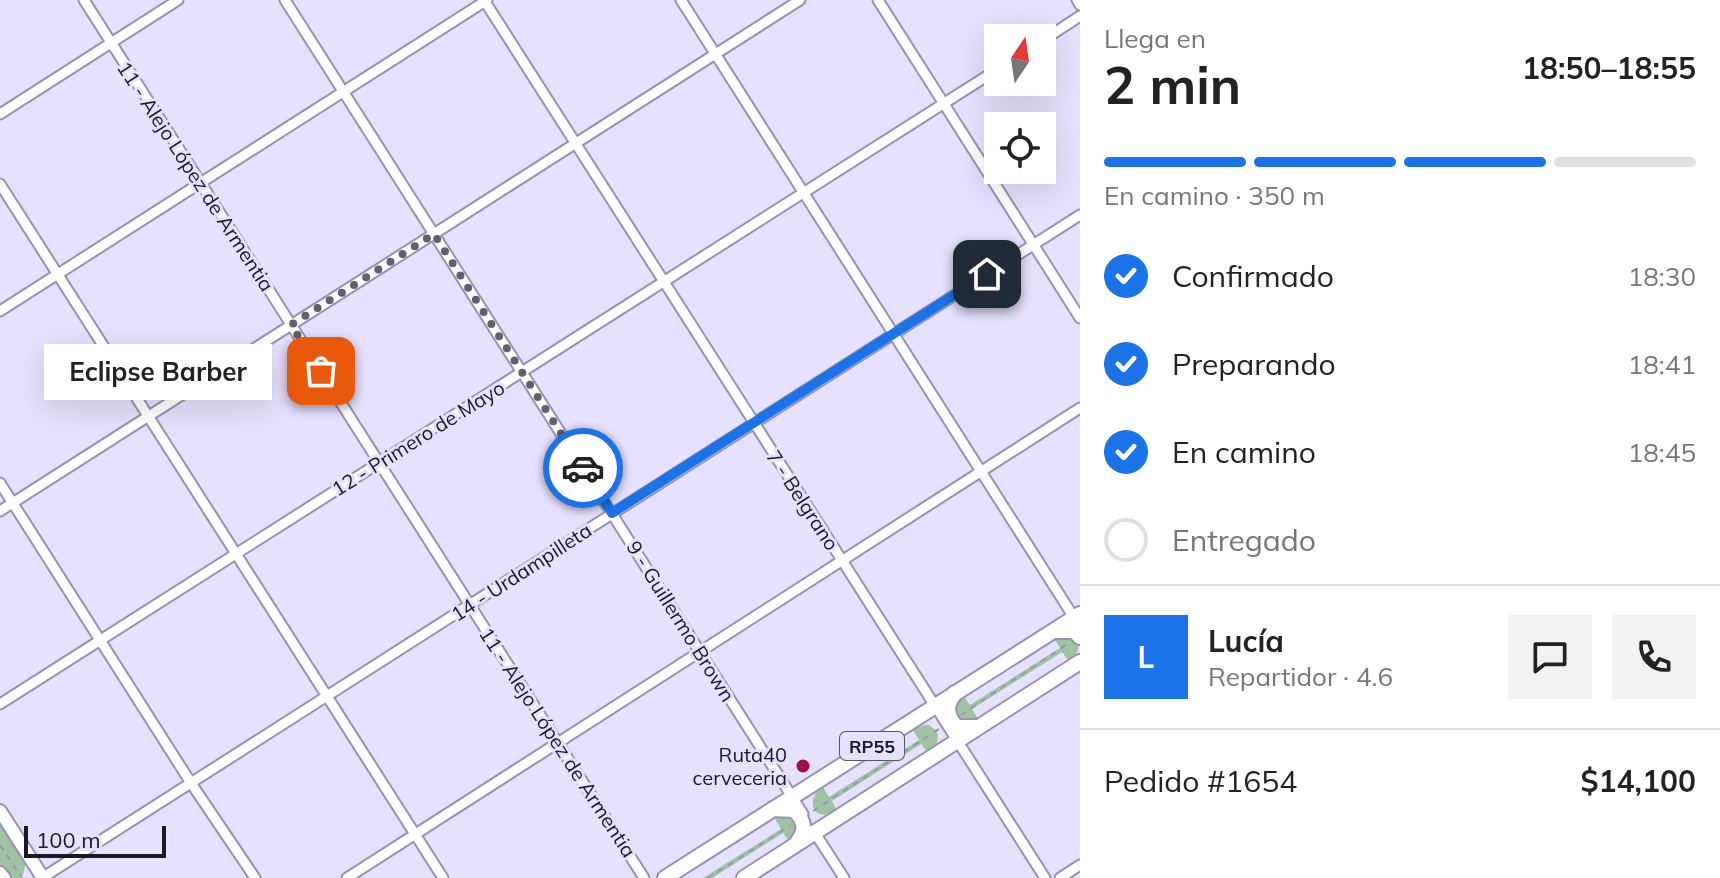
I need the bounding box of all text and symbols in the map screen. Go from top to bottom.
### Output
text: Llega en [1104,22,1206,55]
north arrow [984,24,1056,96]
map controls [984,24,1056,184]
text: 18:50–18:55 [1522,49,1696,87]
text: 2 min [1104,52,1241,117]
street label: 11 - Alejo López de Armentia [112,56,280,296]
button: locate [984,112,1056,184]
text: En camino · 350 m [1104,179,1325,212]
pin [953,240,1021,308]
icon: home [965,252,1009,296]
icon: check [1104,254,1148,298]
text: Confirmado [1172,257,1334,295]
text: 18:30 [1628,260,1696,293]
pin [287,337,355,405]
icon: check [1104,342,1148,386]
callout: Eclipse Barber [45,343,273,399]
text: Preparando [1172,345,1336,383]
text: 18:41 [1628,348,1696,381]
icon: bag [299,349,343,393]
text: Eclipse Barber [69,355,247,388]
street label: 12 - Primero de Mayo [327,375,509,501]
courier [543,428,623,508]
icon: check [1104,430,1148,474]
text: En camino [1172,433,1316,471]
text: 18:45 [1628,436,1696,469]
street label: 7 - Belgrano [761,445,845,555]
icon: car [561,446,605,490]
street label: 14 - Urdampilleta [446,517,596,627]
text: Entregado [1172,521,1316,559]
street label: 9 - Guillermo Brown [621,536,741,706]
button: chat [1508,615,1592,699]
button: phone [1612,615,1696,699]
street label: 11 - Alejo López de Armentia [474,622,642,862]
text: Lucía [1208,622,1284,660]
text: L [1138,638,1154,676]
text: Repartidor · 4.6 [1208,660,1393,693]
road number: RP55 [840,732,904,760]
place label: Ruta40 cerveceria [693,742,787,790]
marker: Ruta40 cerveceria [794,757,812,775]
text: Pedido #1654 [1104,762,1297,800]
text: $14,100 [1581,762,1696,800]
scale bar [24,822,166,858]
text: 100 m [36,826,101,854]

